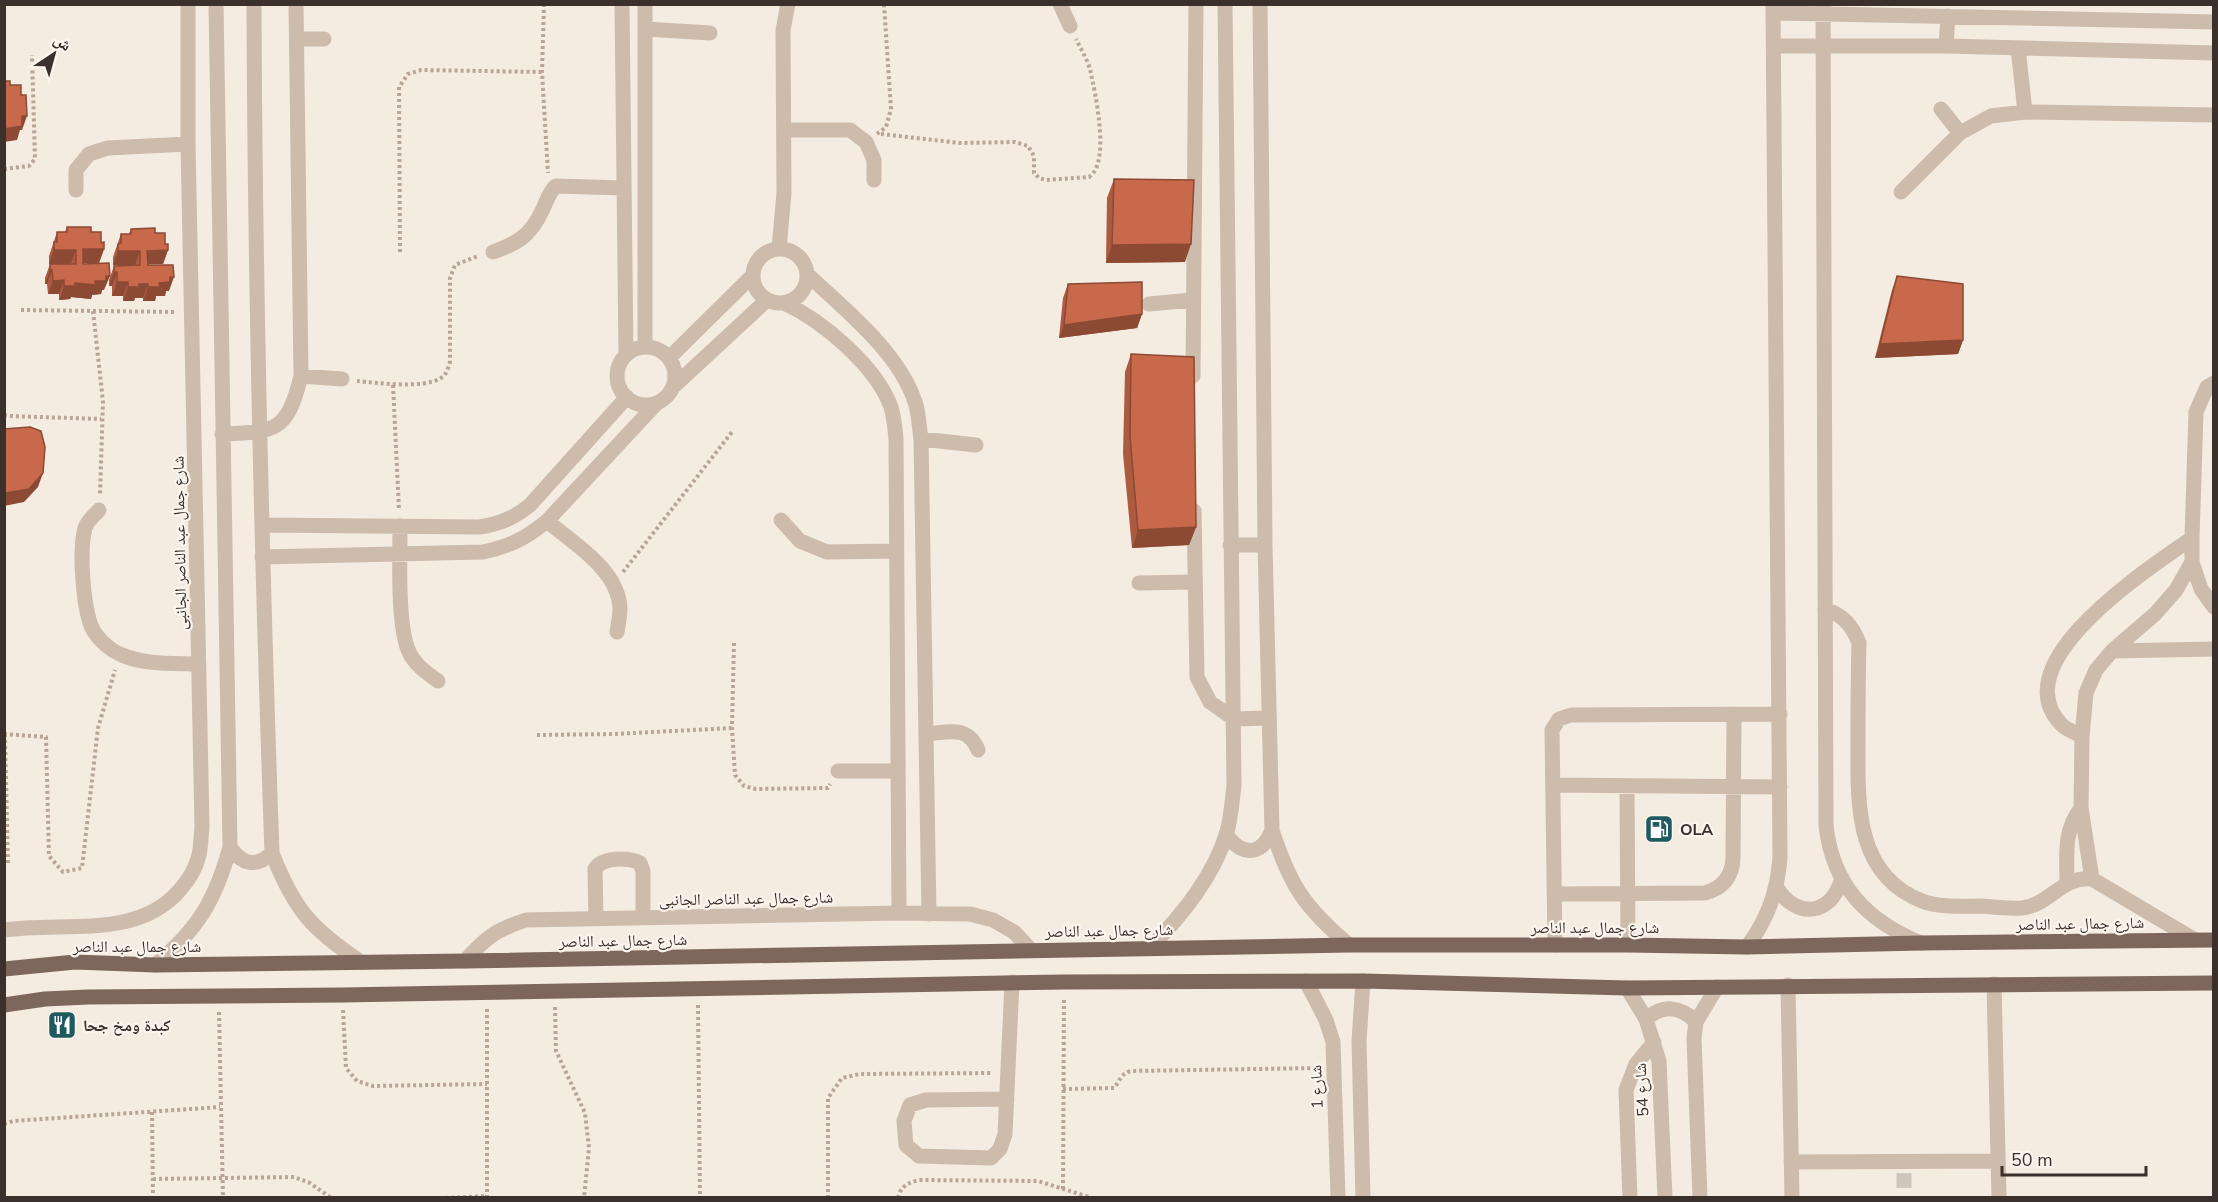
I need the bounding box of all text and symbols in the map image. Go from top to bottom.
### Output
north arrow [24,24,84,84]
text: ش [49,29,76,57]
street label: شارع جمال عبد الناصر الجانبى [167,456,193,630]
fuel station icon: OLA [1643,813,1675,845]
place label: OLA [1680,819,1713,841]
street label: شارع جمال عبد الناصر الجانبى [659,886,833,912]
street label: شارع جمال عبد الناصر [2015,912,2144,936]
street label: شارع جمال عبد الناصر [1530,917,1659,939]
street label: شارع جمال عبد الناصر [1044,919,1173,943]
street label: شارع جمال عبد الناصر [558,929,687,953]
street label: شارع جمال عبد الناصر [72,936,201,958]
restaurant icon: كبدة ومخ جحا [46,1009,78,1041]
place label: كبدة ومخ جحا [83,1015,171,1037]
street label: شارع 54 [1630,1063,1654,1117]
street label: شارع 1 [1305,1065,1329,1109]
scale bar [2002,1139,2146,1177]
text: 50 m [2011,1148,2053,1172]

